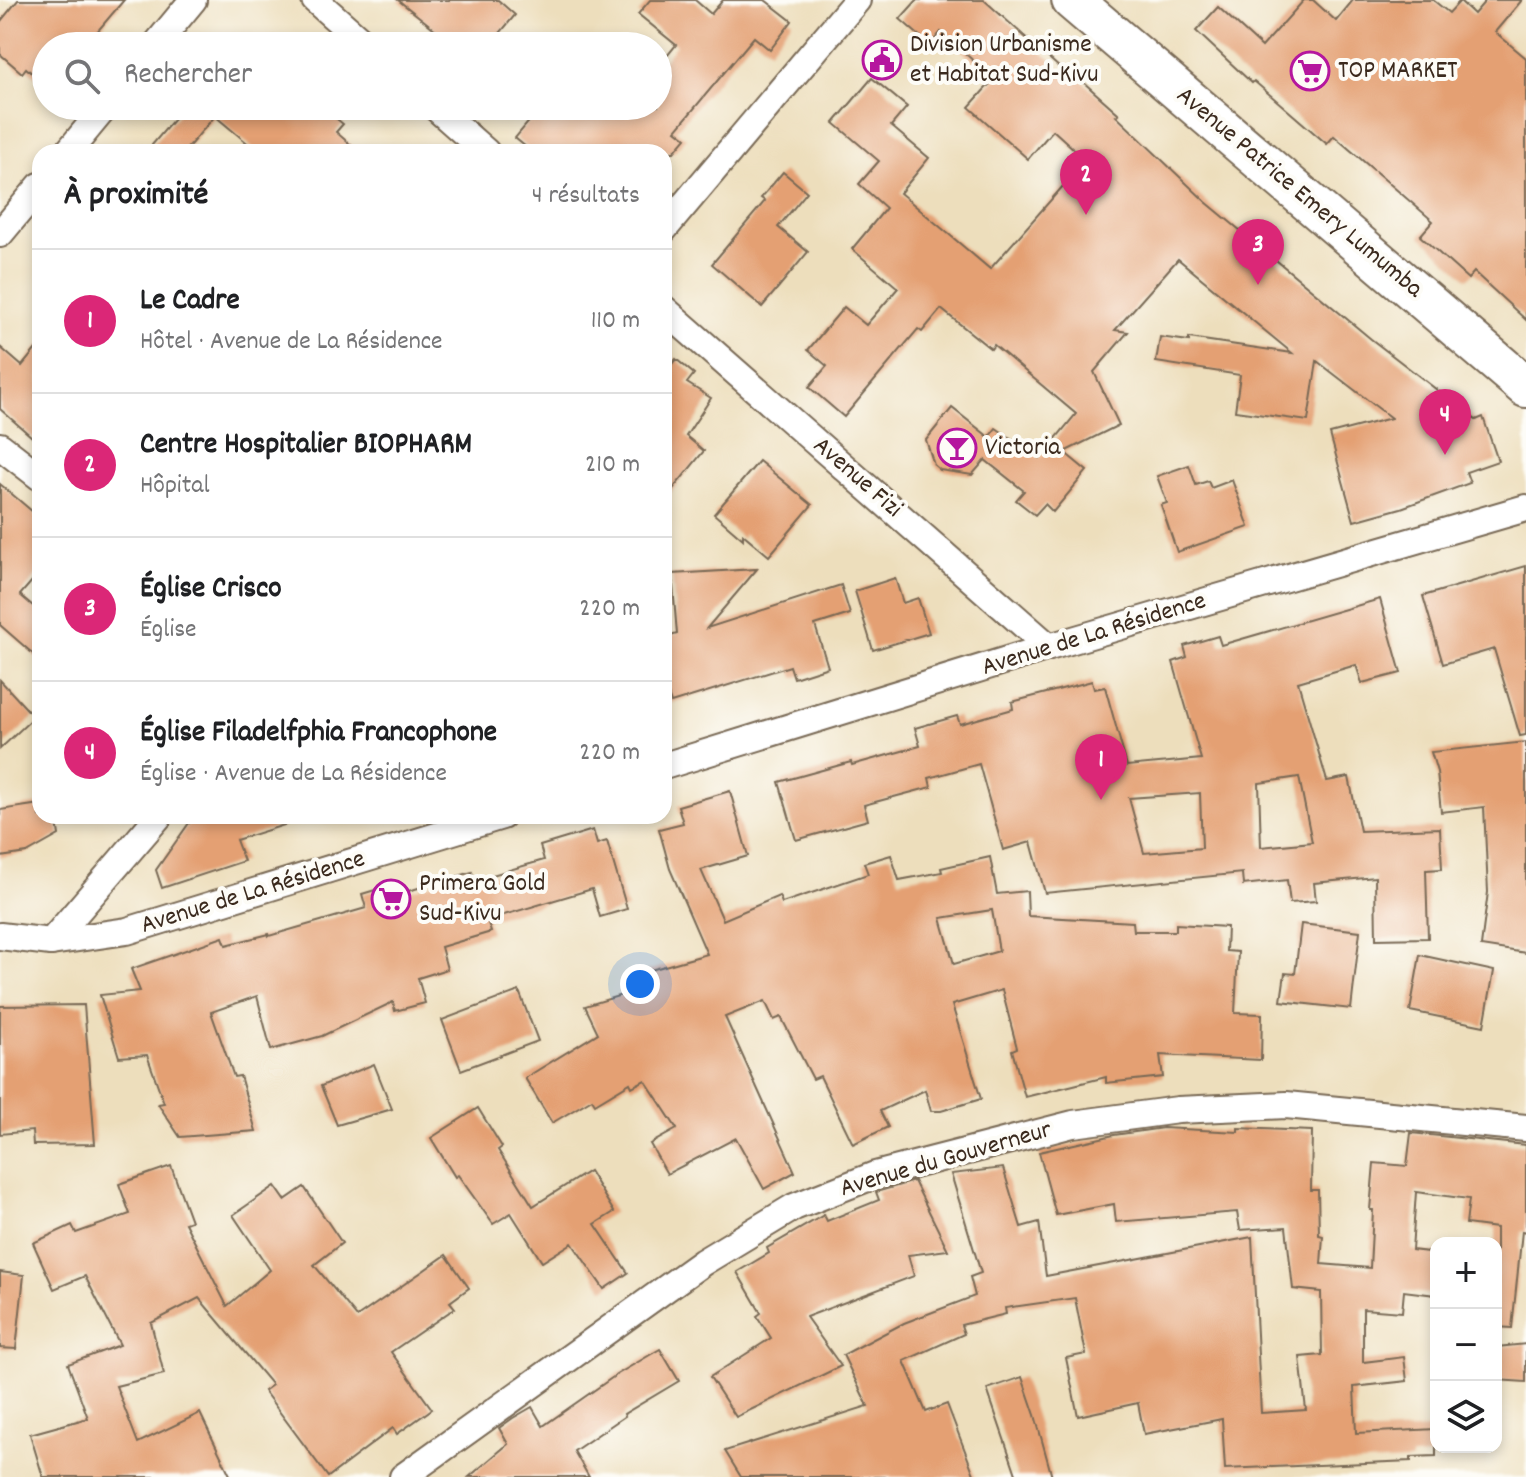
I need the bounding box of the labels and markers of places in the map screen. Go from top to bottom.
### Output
place label: Division Urbanisme et Habitat Sud-Kivu [910,27,1098,94]
public building icon: Division Urbanisme et Habitat Sud-Kivu [861,39,903,81]
supermarket icon: TOP MARKET [1289,50,1331,92]
place label: TOP MARKET [1338,53,1458,90]
pin: 2 [1060,149,1112,215]
pin: 3 [1232,219,1284,285]
pin: 4 [1419,389,1471,455]
bar icon: Victoria [936,427,978,469]
place label: Victoria [985,430,1061,467]
pin: 1 [1075,734,1127,800]
place label: Primera Gold Sud-Kivu [419,866,545,933]
supermarket icon: Primera Gold Sud-Kivu [370,878,412,920]

